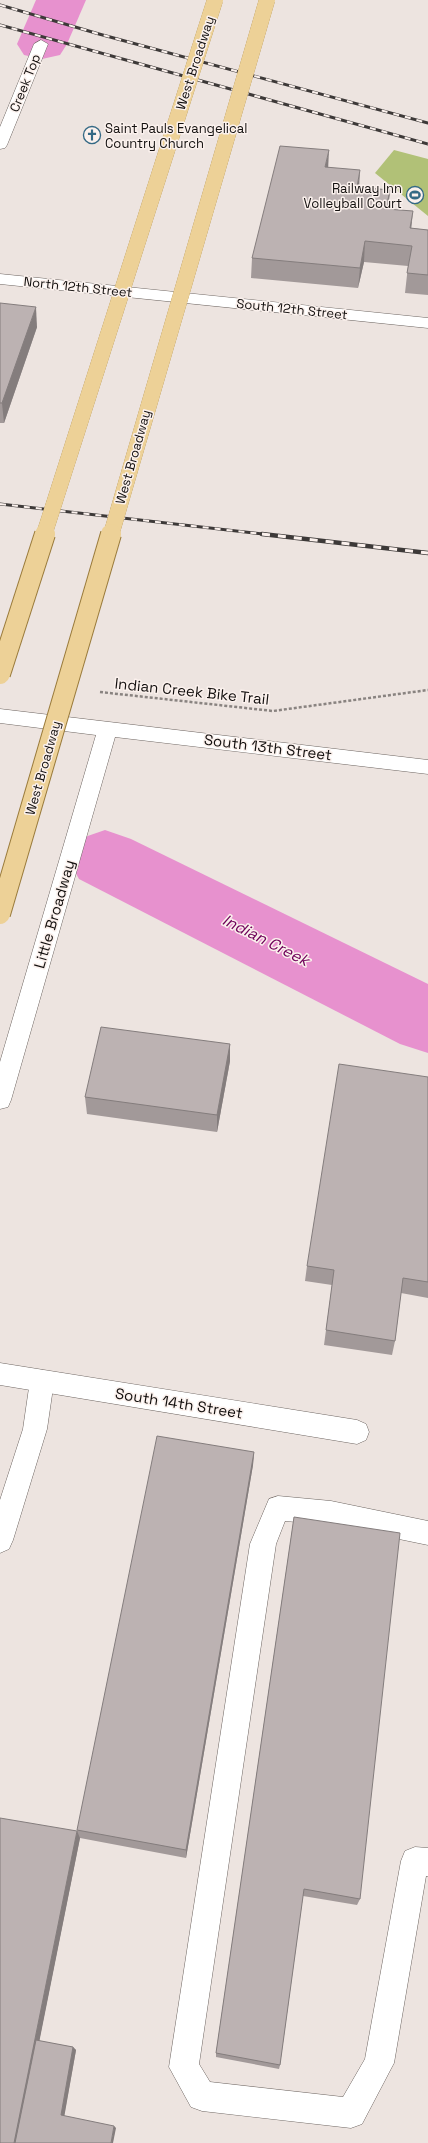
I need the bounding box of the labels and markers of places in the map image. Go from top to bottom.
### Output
place label: Saint Pauls Evangelical Country Church [105,120,247,152]
church icon: Saint Pauls Evangelical Country Church [82,125,102,145]
place label: Railway Inn Volleyball Court [304,180,402,212]
sports icon: Railway Inn Volleyball Court [405,185,425,205]

